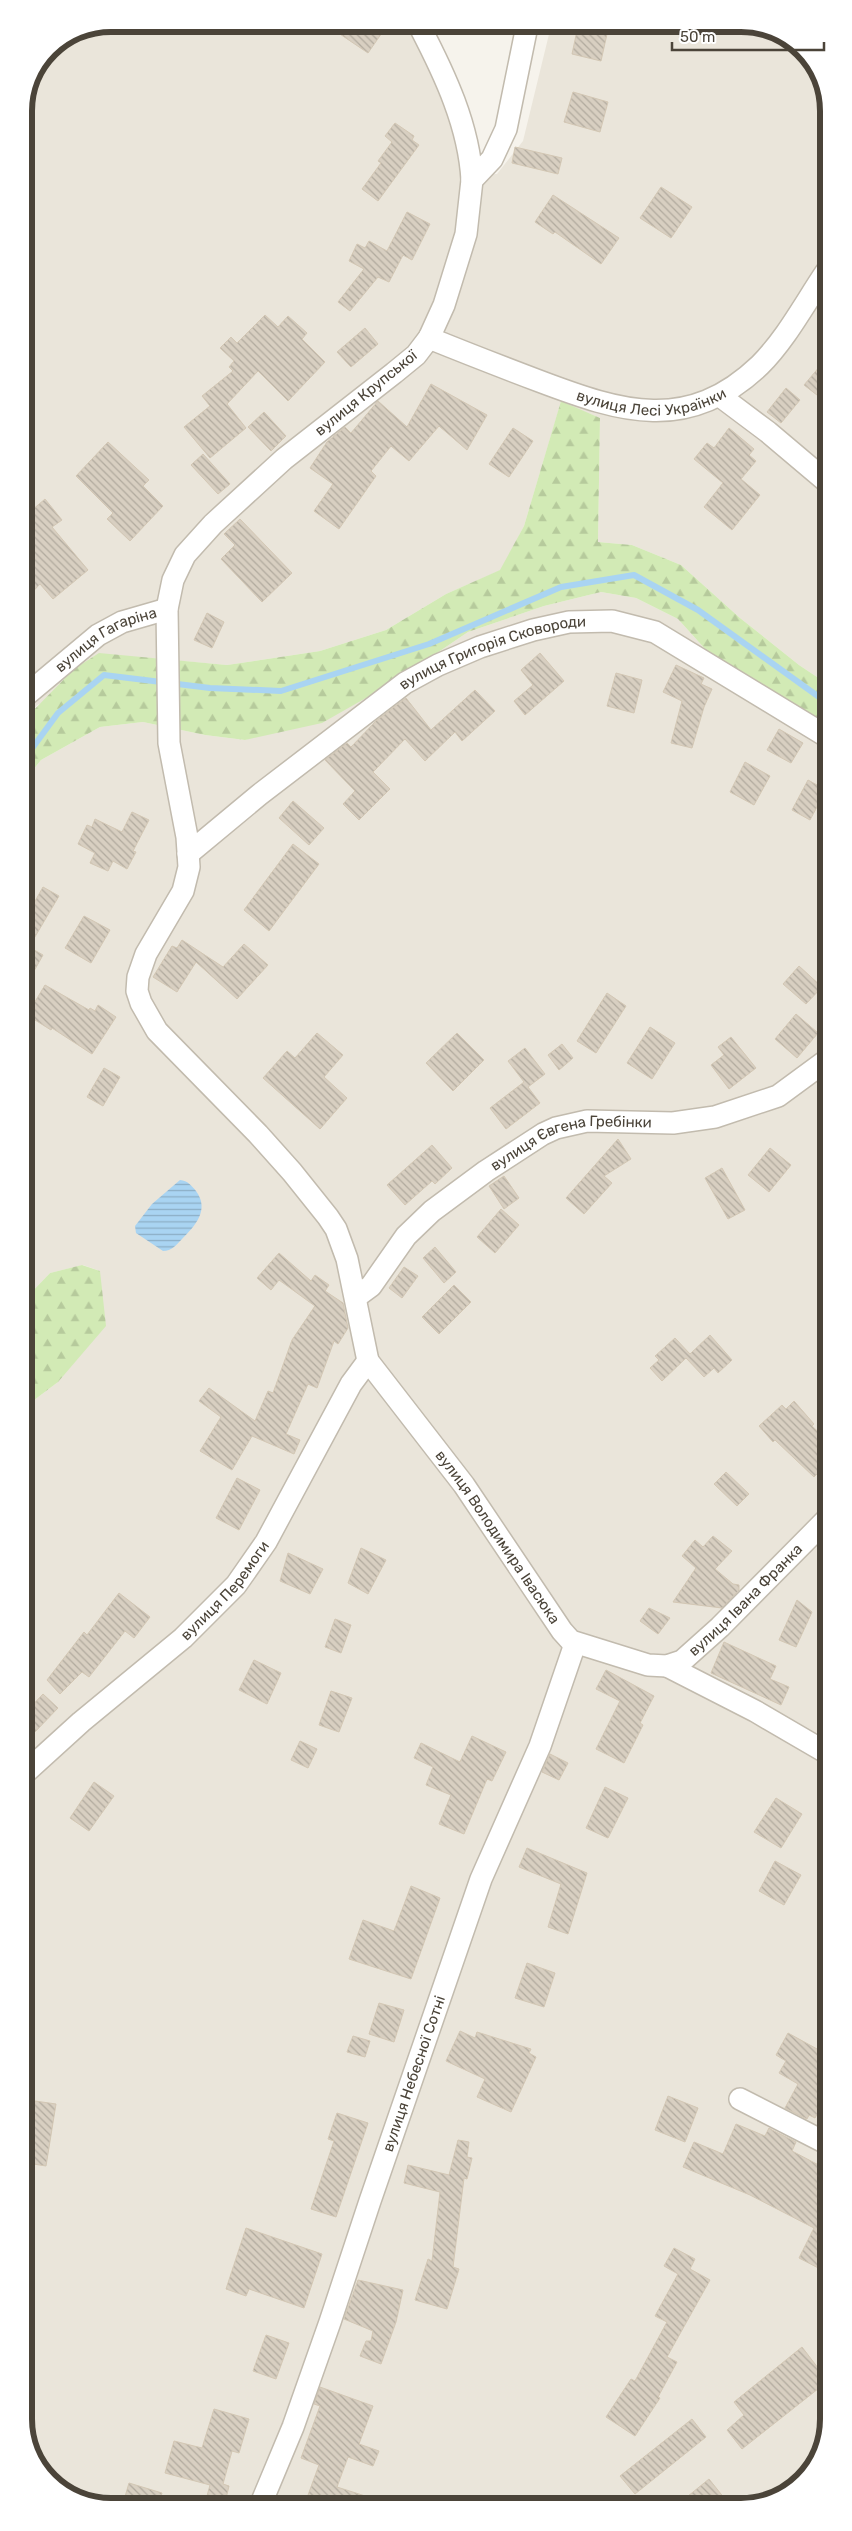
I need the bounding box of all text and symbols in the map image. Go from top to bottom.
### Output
scale bar [672,20,824,52]
text: 50 m [680,28,715,46]
street label: вулиця Крупської [311,346,421,440]
street label: вулиця Лесі Українки [574,384,729,420]
street label: вулиця Гагаріна [51,603,159,676]
street label: вулиця Григорія Сковороди [395,613,586,693]
street label: вулиця Євгена Гребінки [487,1112,652,1175]
street label: вулиця Володимира Івасюка [431,1447,564,1627]
street label: вулиця Перемоги [177,1537,273,1644]
street label: вулиця Івана Франка [685,1540,806,1660]
street label: вулиця Небесної Сотні [379,1993,449,2154]

